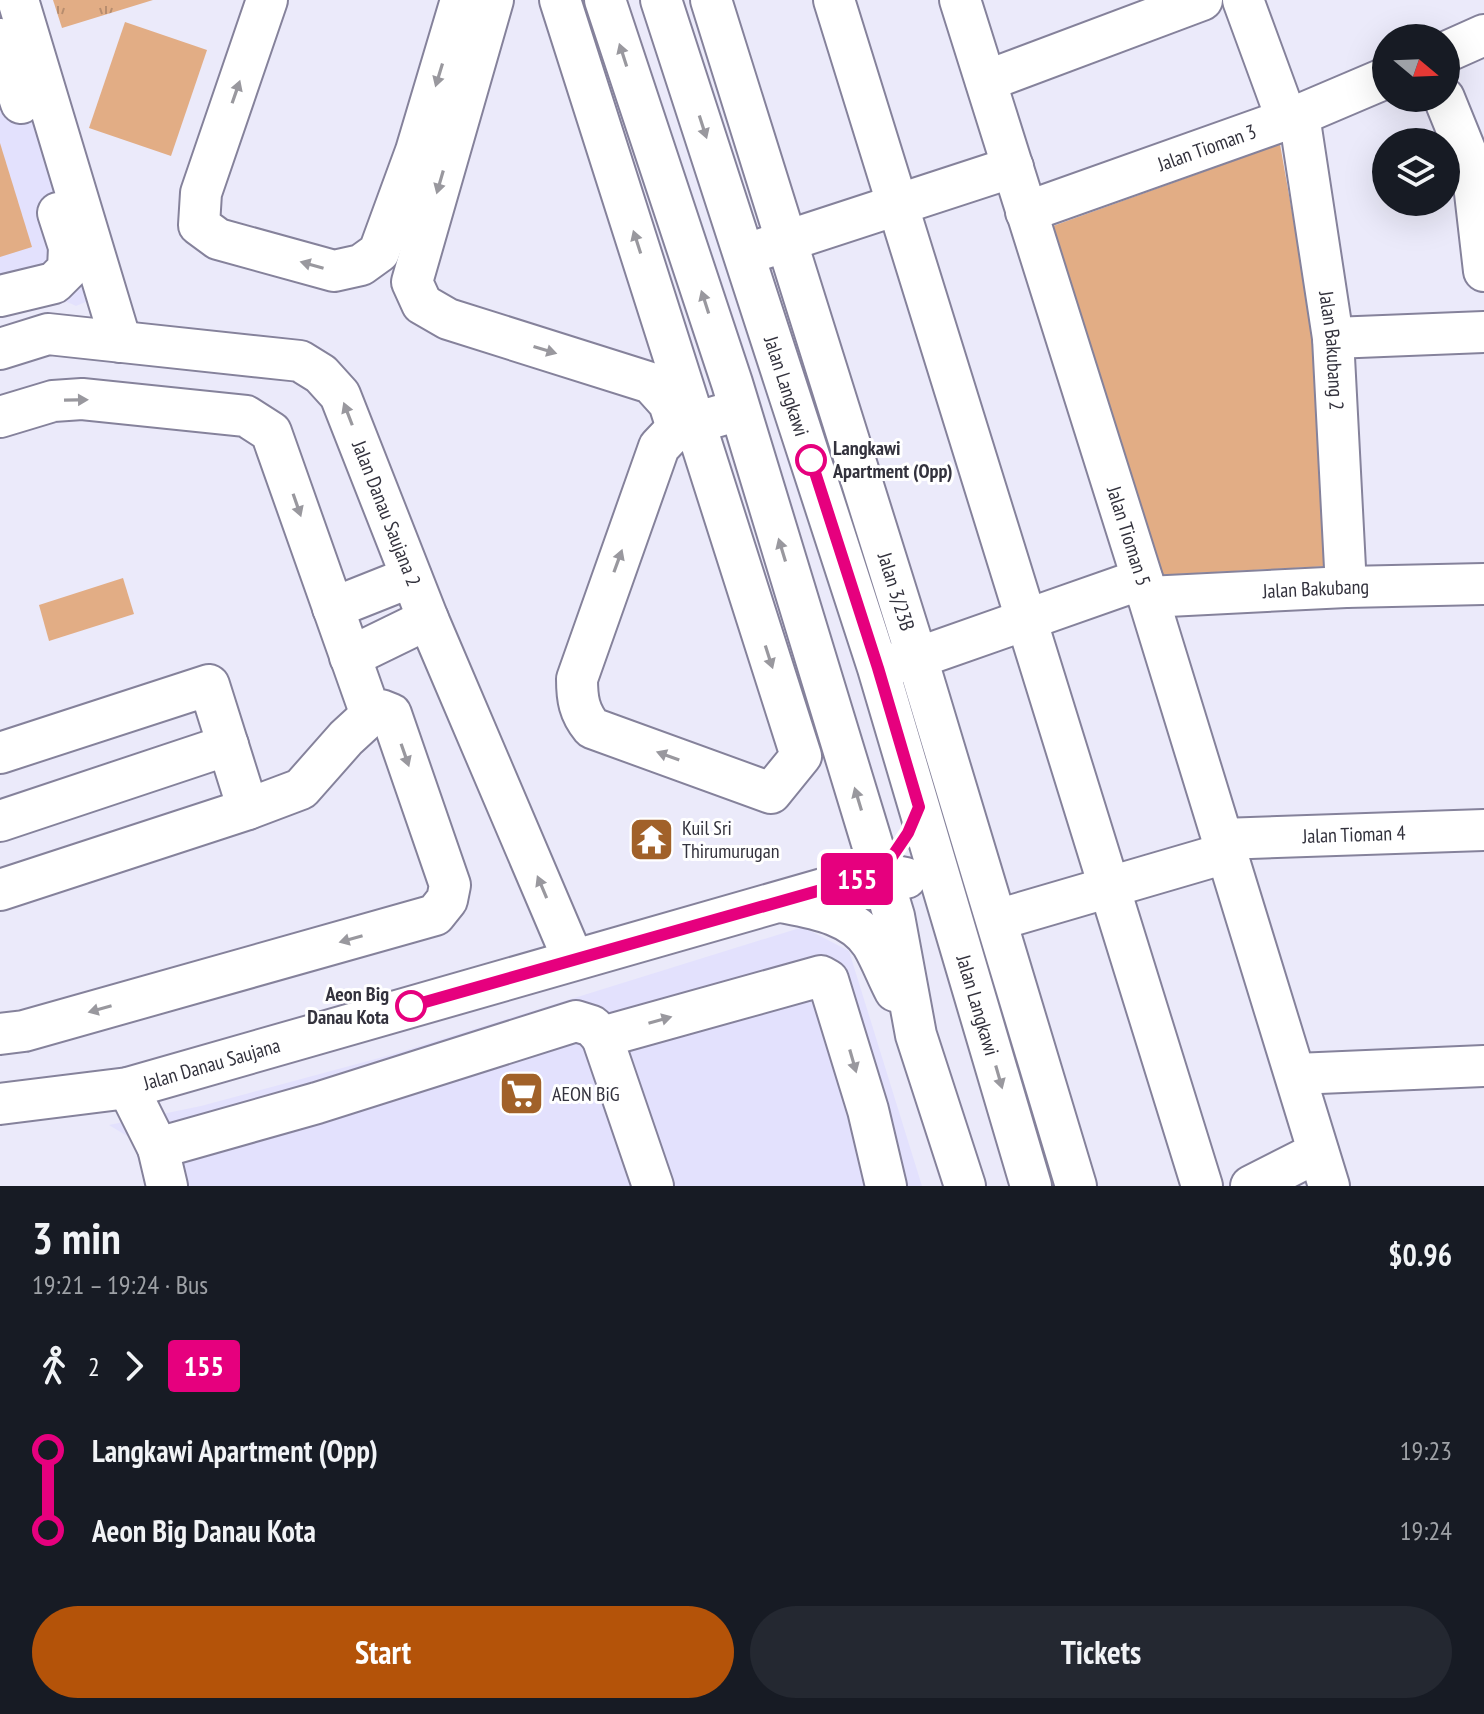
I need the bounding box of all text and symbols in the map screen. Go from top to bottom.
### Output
north arrow [1372,24,1460,112]
map controls [1372,24,1460,216]
one-way arrow [617,43,629,67]
one-way arrow [432,63,445,87]
one-way arrow [230,80,242,104]
one-way arrow [697,116,710,140]
street label: Jalan Tioman 3 [1153,118,1260,178]
button: layers [1372,128,1460,216]
one-way arrow [434,170,446,195]
one-way arrow [630,229,643,253]
one-way arrow [300,258,324,271]
street label: Jalan Bakubang 2 [1313,288,1350,411]
one-way arrow [698,289,710,313]
street label: Jalan Langkawi [758,332,815,440]
one-way arrow [534,344,558,357]
one-way arrow [64,394,89,407]
one-way arrow [341,402,354,426]
place label: Langkawi Apartment (Opp) [832,435,953,484]
street label: Jalan Danau Saujana 2 [346,436,427,590]
marker: Langkawi Apartment (Opp) [796,445,826,475]
street label: Jalan Tioman 5 [1101,482,1157,589]
one-way arrow [291,494,304,518]
one-way arrow [775,538,788,562]
street label: Jalan 3/23B [871,548,921,634]
one-way arrow [613,549,625,573]
street label: Jalan Bakubang [1261,574,1369,604]
one-way arrow [764,645,776,669]
one-way arrow [400,743,412,767]
one-way arrow [656,749,680,761]
one-way arrow [852,786,864,810]
place label: Kuil Sri Thirumurugan [682,815,780,864]
temple icon: Kuil Sri Thirumurugan [627,816,675,864]
street label: Jalan Tioman 4 [1301,820,1406,849]
line badge: 155 [811,853,903,905]
text: 155 [837,860,877,897]
one-way arrow [536,875,549,899]
one-way arrow [338,933,362,946]
street label: Jalan Langkawi [950,951,1005,1059]
place label: Aeon Big Danau Kota [307,981,389,1030]
marker: Aeon Big Danau Kota [396,991,426,1021]
one-way arrow [88,1004,113,1016]
one-way arrow [648,1013,672,1026]
street label: Jalan Danau Saujana [139,1032,283,1096]
one-way arrow [847,1049,860,1073]
one-way arrow [993,1066,1006,1090]
supermarket icon: AEON BiG [497,1070,545,1118]
place label: AEON BiG [552,1081,620,1107]
text: 3 min [32,1209,121,1266]
text: $0.96 [1388,1235,1452,1274]
text: 19:21 – 19:24 · Bus [32,1268,208,1301]
icon: walk [32,1344,76,1388]
icon: forward [112,1344,156,1388]
text: 155 [184,1347,224,1384]
text: 2 [88,1350,100,1383]
text: Langkawi Apartment (Opp) [92,1431,378,1470]
text: 19:23 [1400,1434,1452,1467]
text: Aeon Big Danau Kota [92,1511,316,1550]
text: 19:24 [1400,1514,1452,1547]
button: Start [32,1606,734,1698]
button: Tickets [750,1606,1452,1698]

